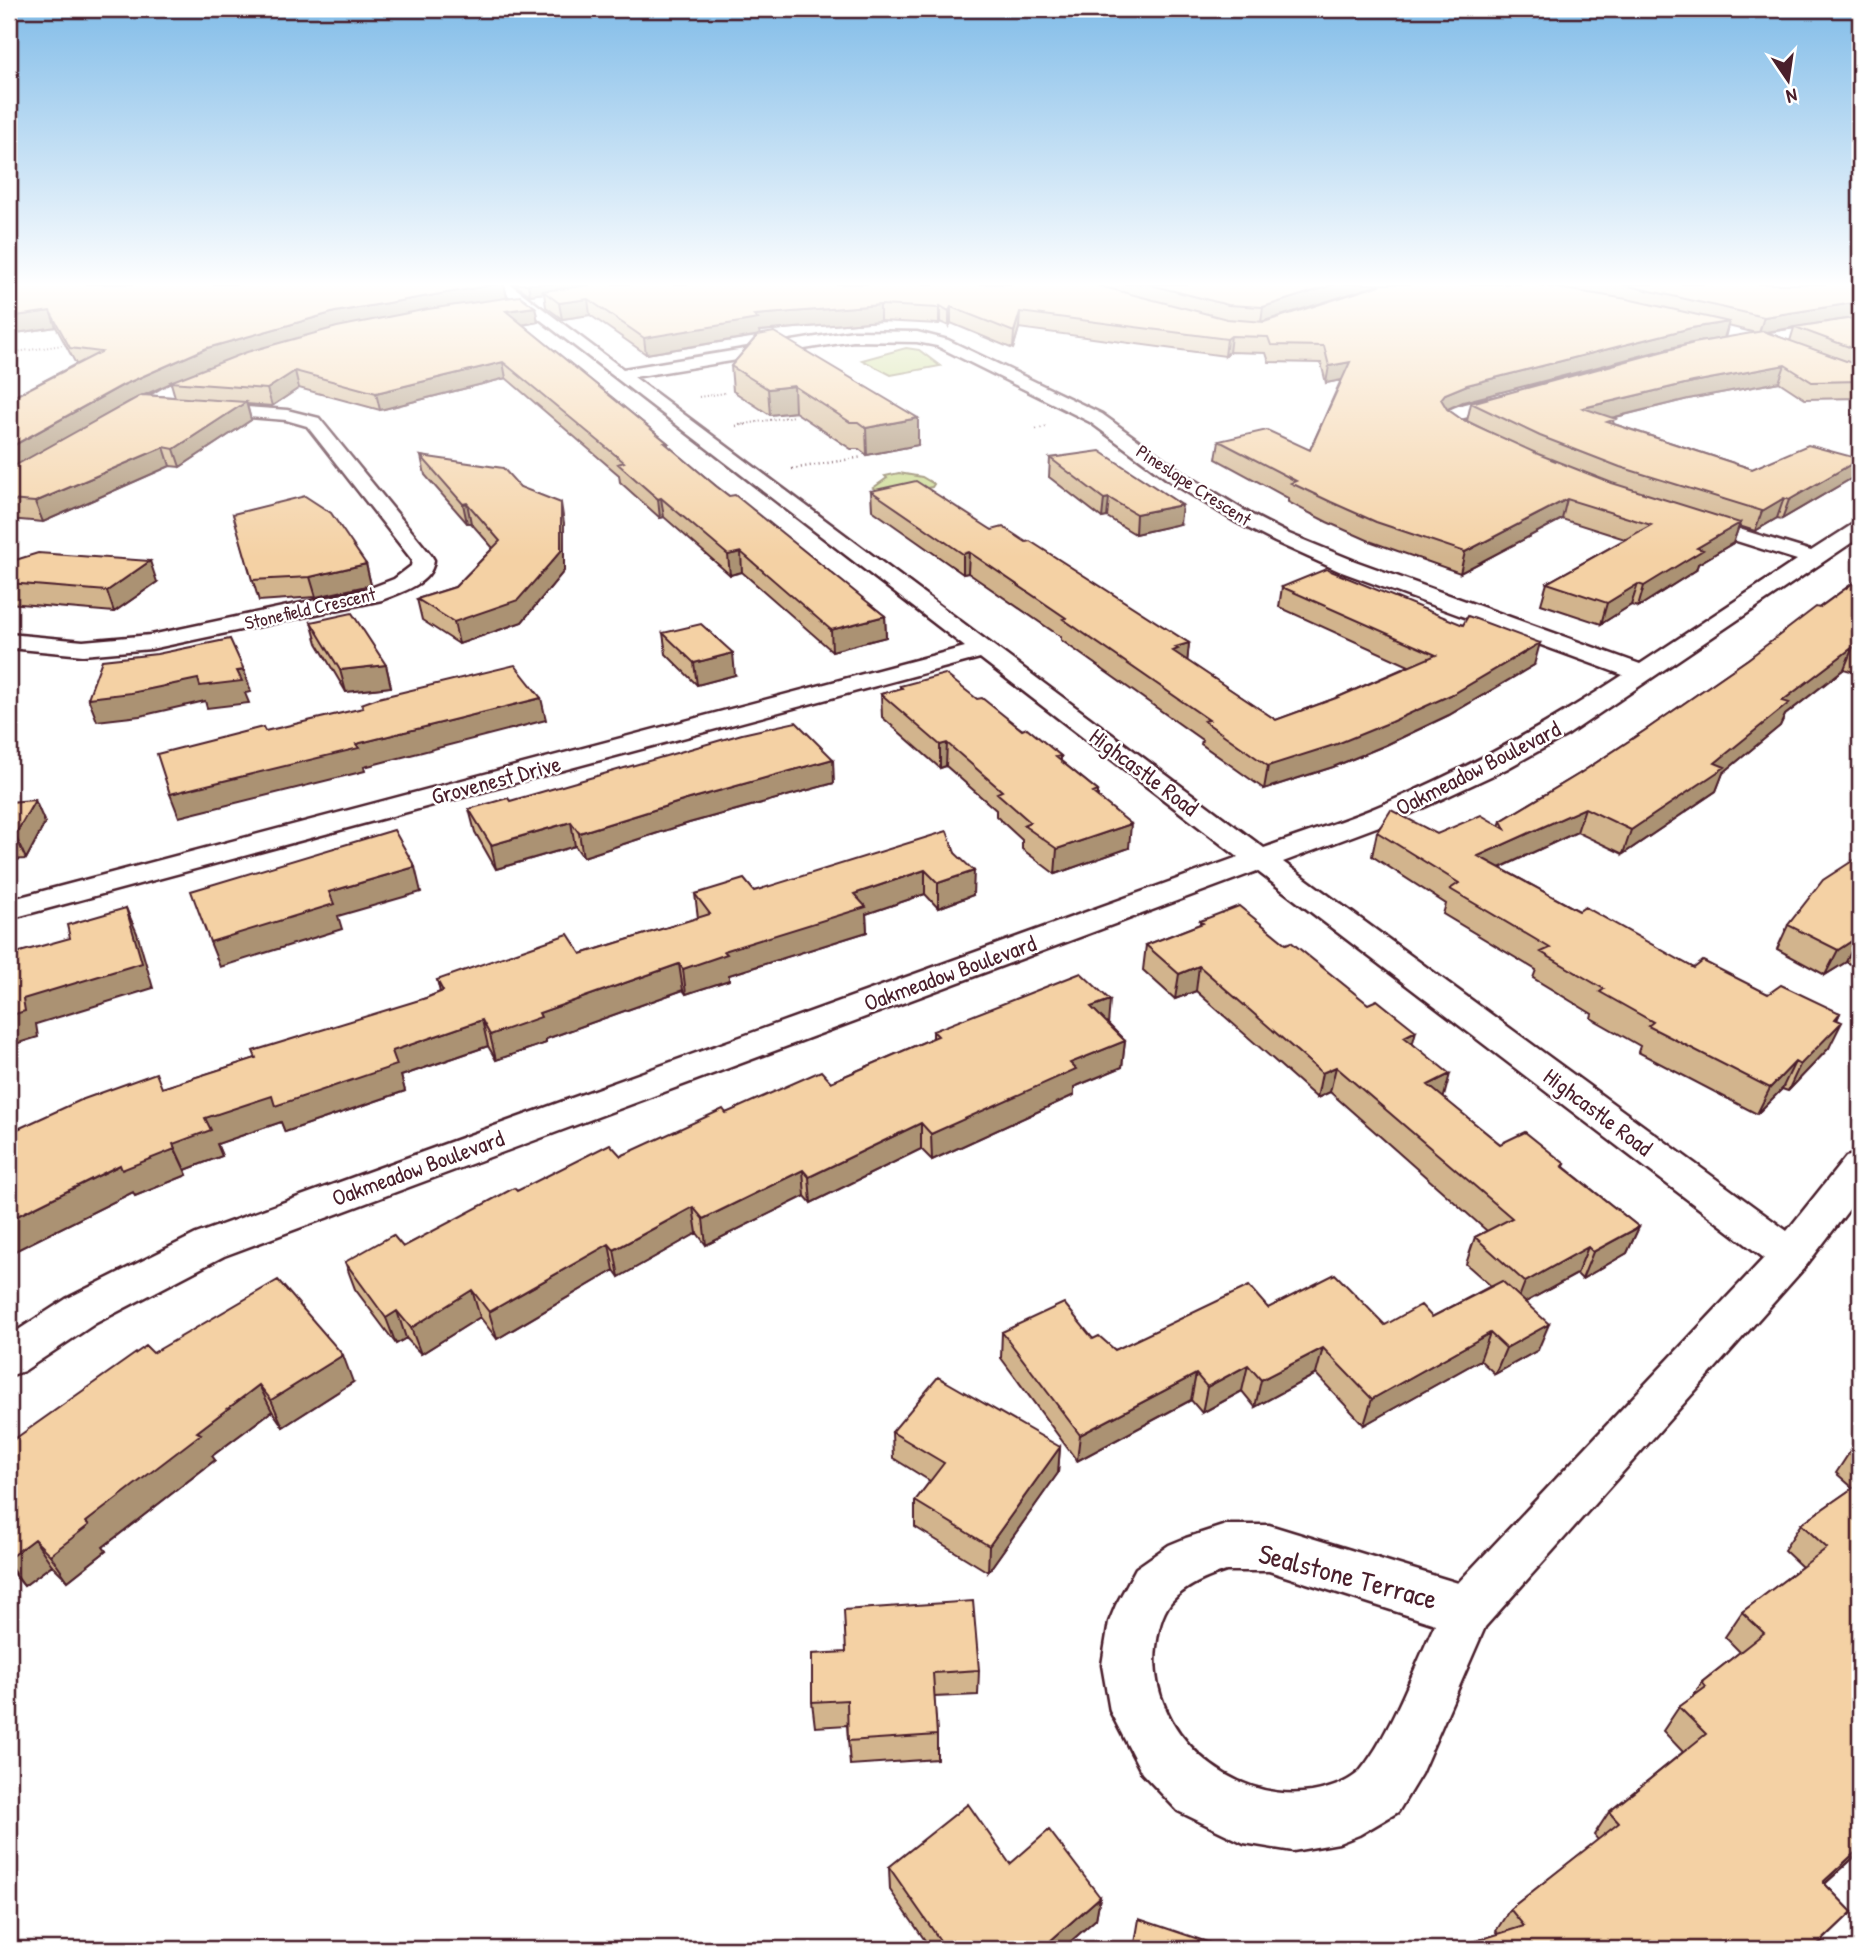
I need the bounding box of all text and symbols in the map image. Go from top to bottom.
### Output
north arrow [1754,46,1824,116]
text: N [1784,83,1800,110]
street label: Pineslope Crescent [1131,438,1257,532]
street label: Stonefield Crescent [242,580,379,636]
street label: Oakmeadow Boulevard [1390,713,1565,822]
street label: Highcastle Road [1084,720,1205,823]
street label: Grovenest Drive [428,747,564,812]
street label: Oakmeadow Boulevard [860,927,1040,1018]
street label: Highcastle Road [1538,1060,1659,1163]
street label: Oakmeadow Boulevard [328,1122,508,1213]
street label: Sealstone Terrace [1255,1534,1441,1618]

